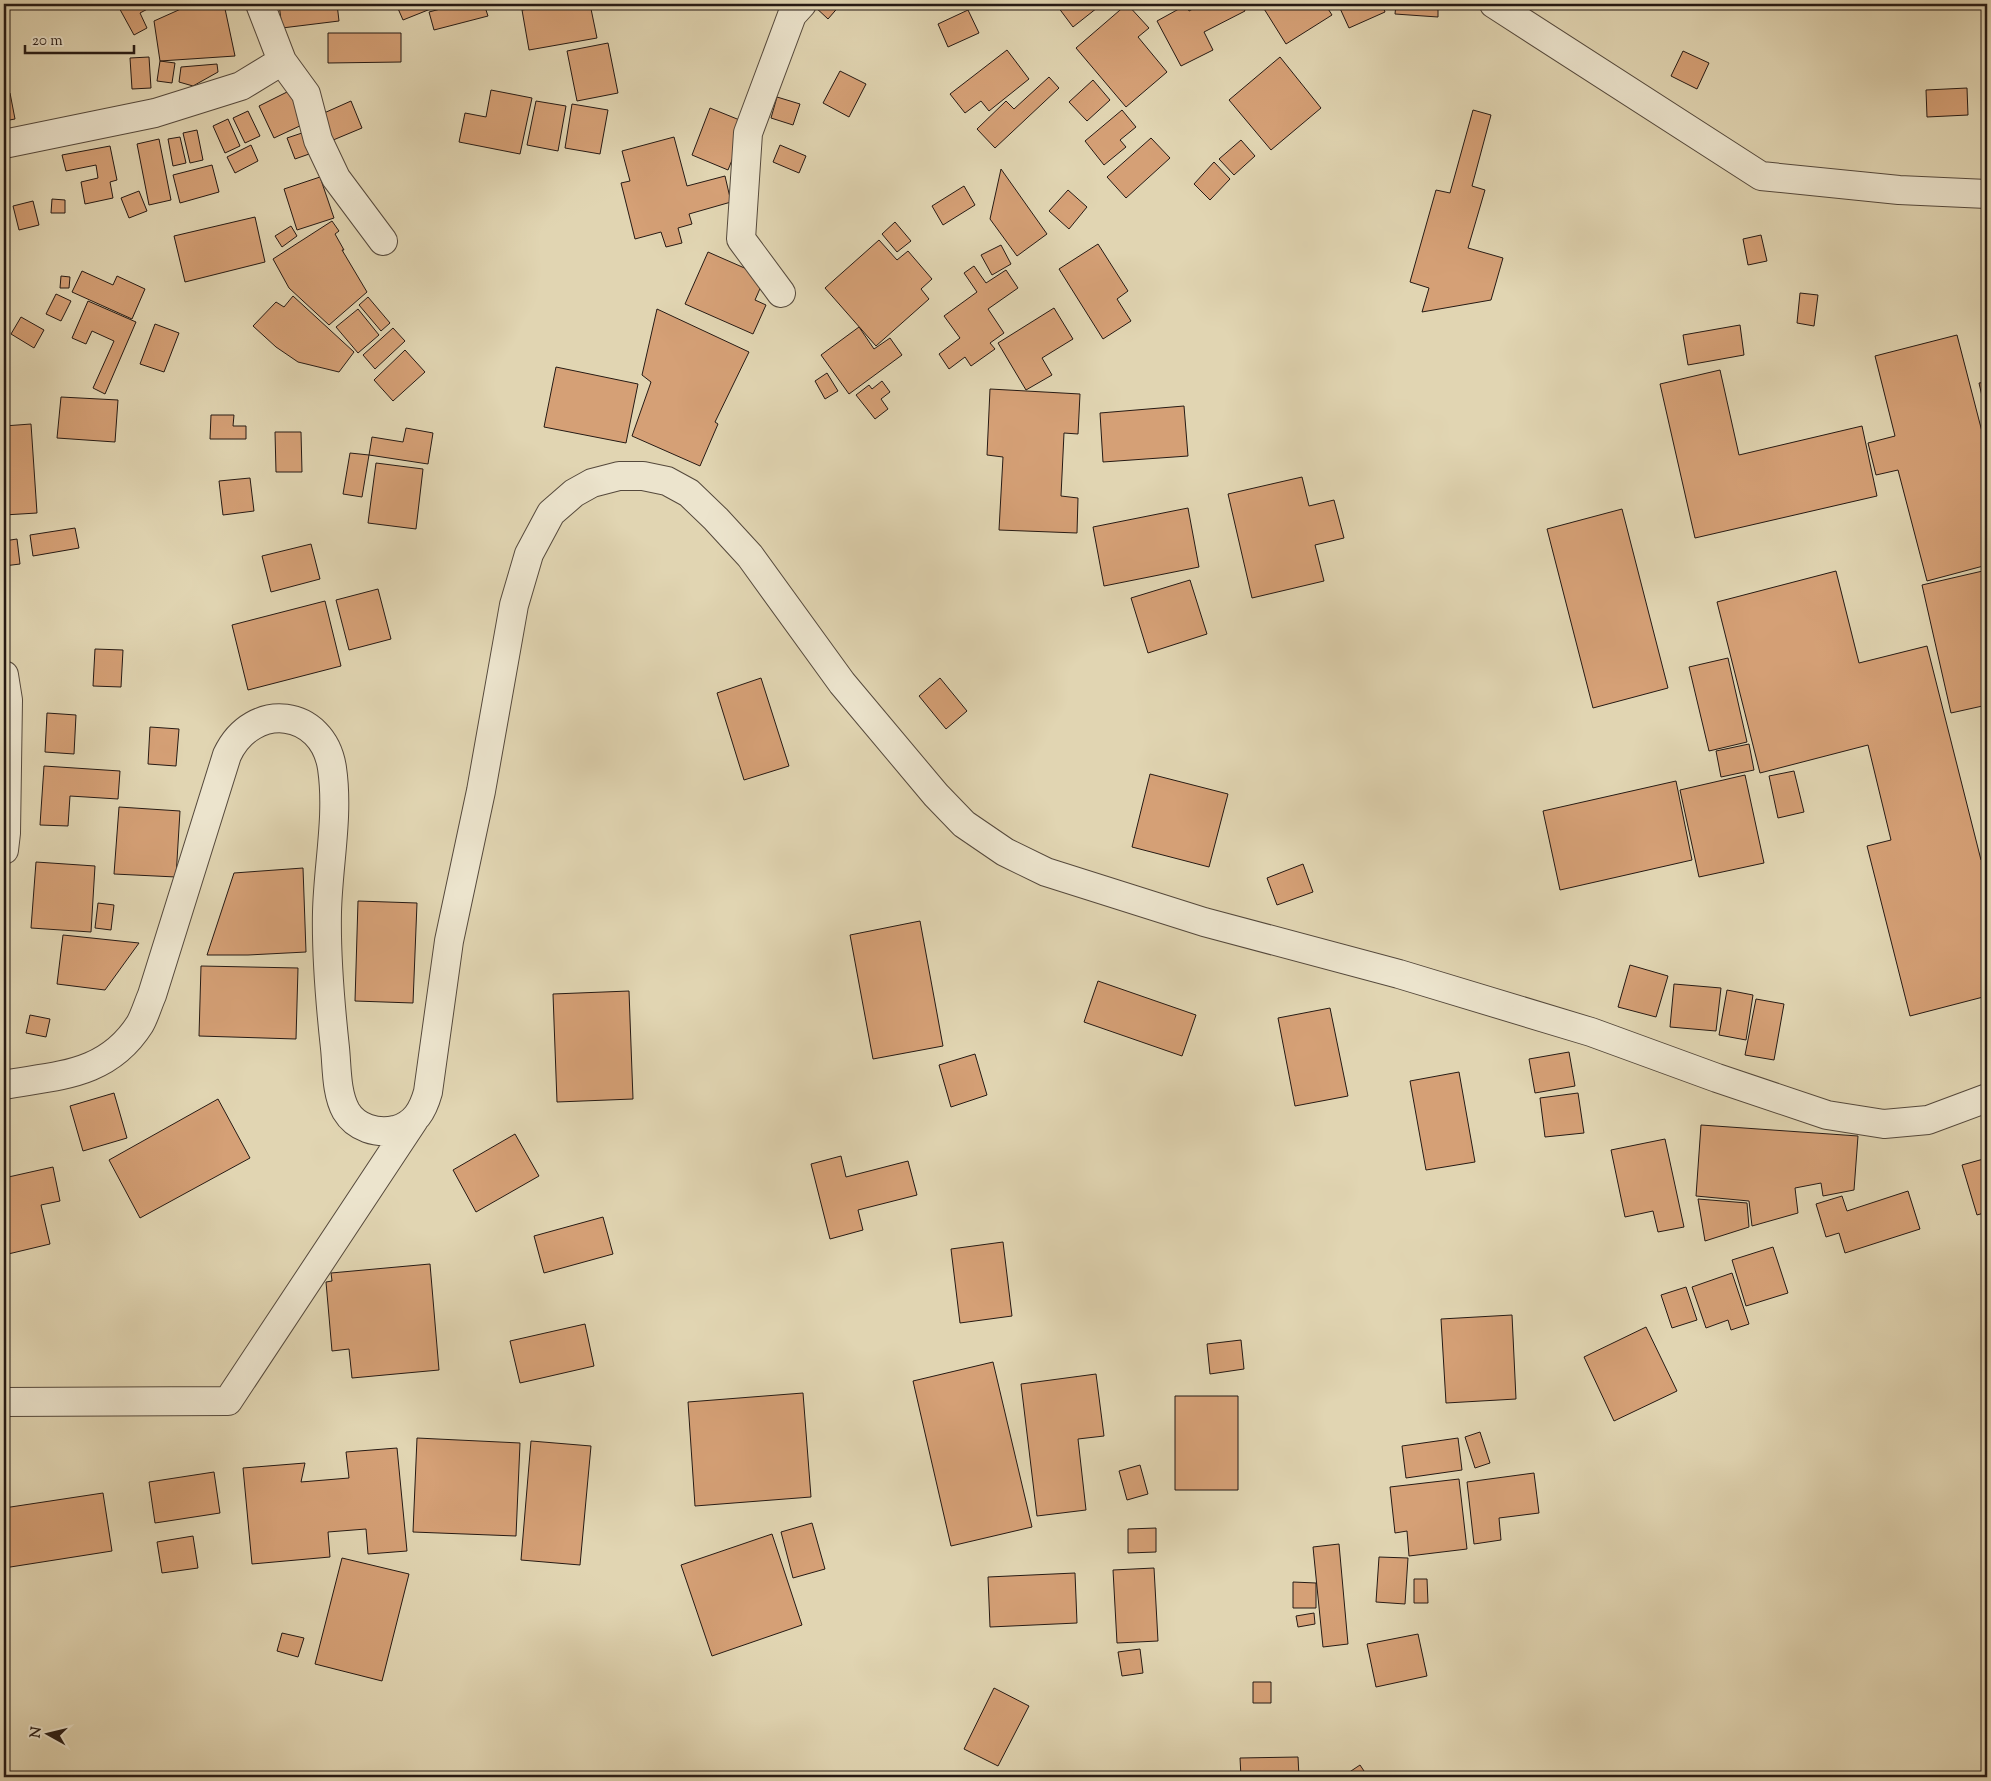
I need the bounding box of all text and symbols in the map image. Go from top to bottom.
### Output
scale bar [25,22,134,54]
text: 20 m [32,31,63,52]
north arrow [22,1708,72,1758]
text: N [26,1726,48,1739]

